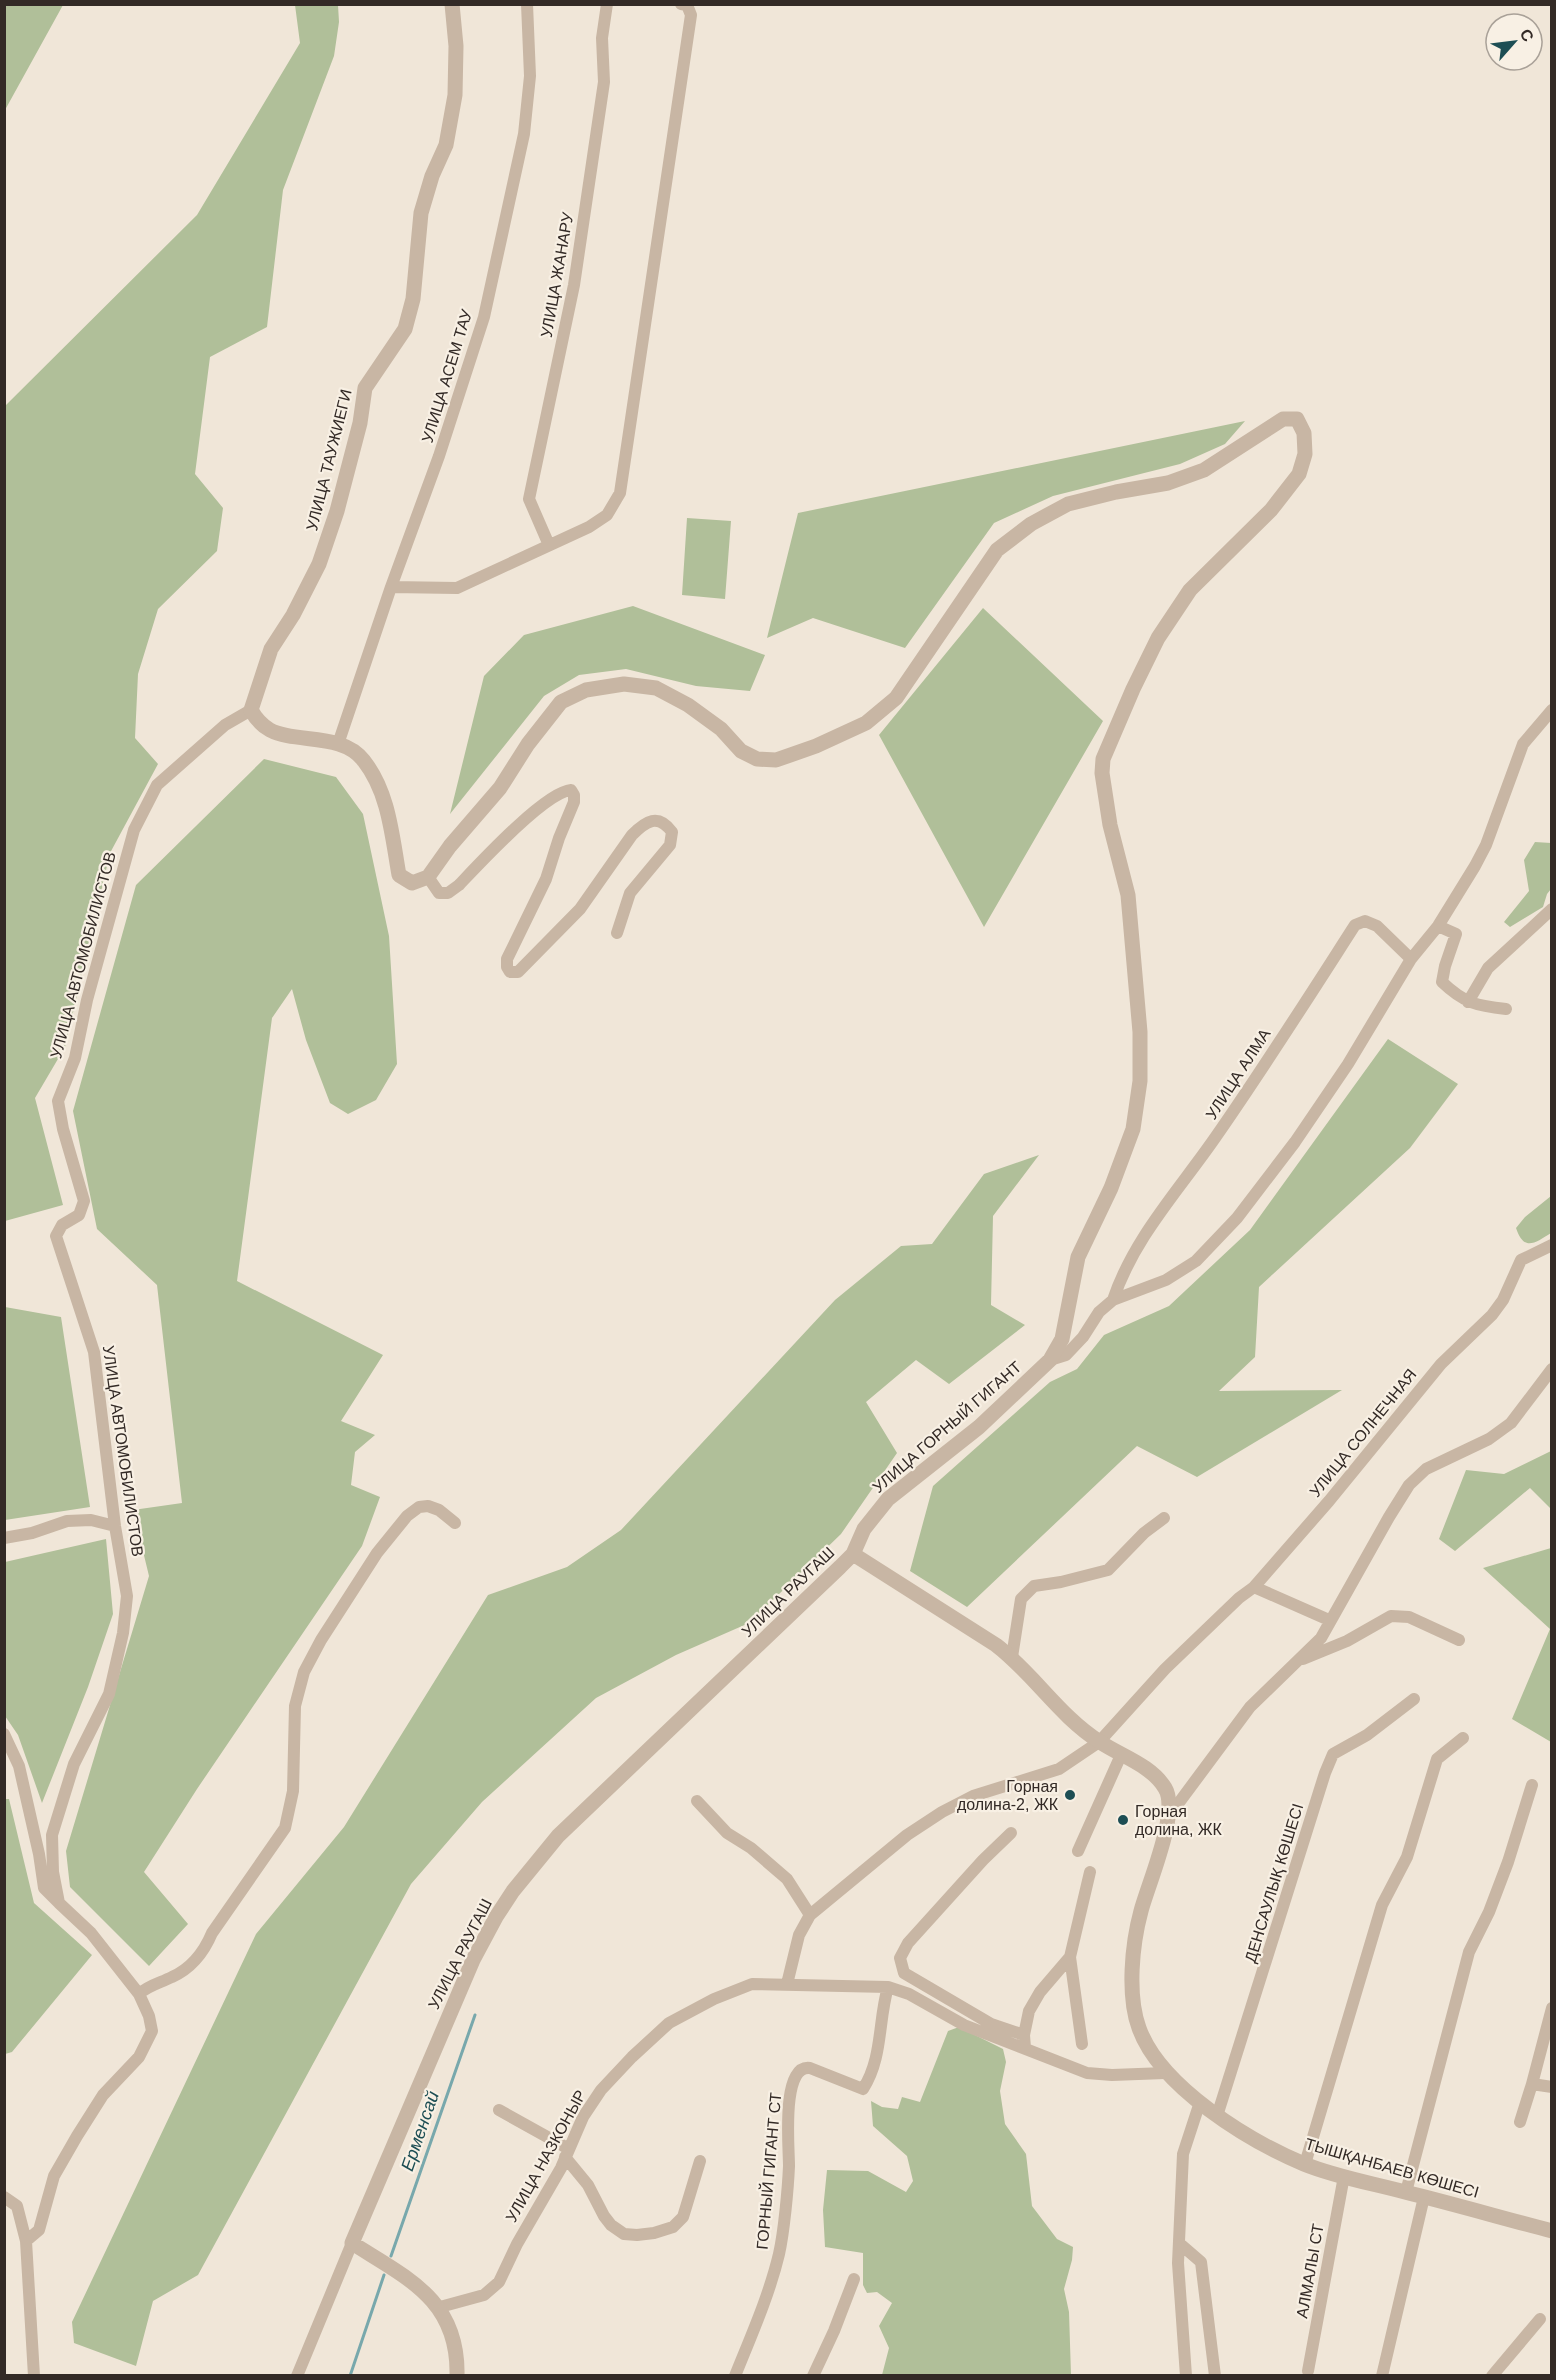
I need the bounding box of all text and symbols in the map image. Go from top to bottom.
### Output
north arrow [1484,12,1544,72]
text: С [1517,26,1537,45]
street label: УЛИЦА ЖАНАРУ [538,210,577,339]
street label: УЛИЦА АСЕМ ТАУ [419,307,476,445]
street label: УЛИЦА ТАУЖИЕГИ [303,388,355,532]
street label: УЛИЦА АВТОМОБИЛИСТОВ [47,850,119,1060]
street label: УЛИЦА АЛМА [1203,1025,1274,1122]
street label: УЛИЦА АВТОМОБИЛИСТОВ [100,1344,146,1558]
street label: УЛИЦА ГОРНЫЙ ГИГАНТ [869,1357,1025,1496]
street label: УЛИЦА СОЛНЕЧНАЯ [1306,1366,1420,1500]
street label: УЛИЦА РАУГАШ [738,1544,838,1640]
place label: Горная долина-2, ЖК [957,1778,1059,1813]
marker: Горная долина-2, ЖК [1063,1788,1077,1802]
street label: ДЕНСАУЛЫҚ КӨШЕСІ [1242,1801,1306,1965]
place label: Горная долина, ЖК [1135,1803,1223,1838]
marker: Горная долина, ЖК [1116,1813,1130,1827]
street label: УЛИЦА РАУГАШ [425,1896,495,2012]
street label: УЛИЦА НАЗКОНЫР [503,2087,589,2225]
water label: Ерменсай [397,2088,443,2174]
street label: ГОРНЫЙ ГИГАНТ СТ [753,2091,784,2250]
street label: ТЫШҚАНБАЕВ КӨШЕСІ [1303,2135,1481,2201]
street label: АЛМАЛЫ СТ [1293,2222,1327,2320]

